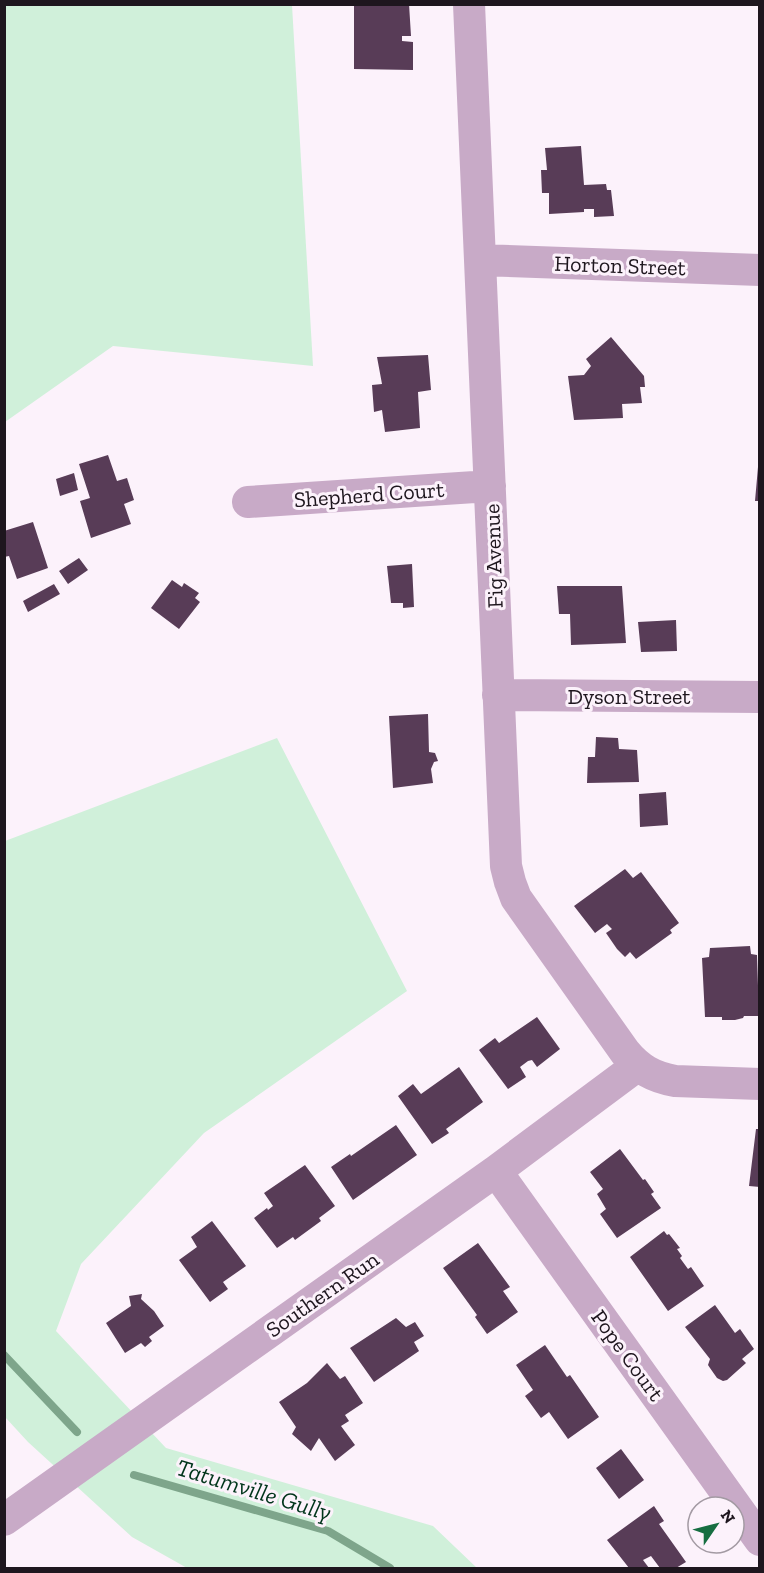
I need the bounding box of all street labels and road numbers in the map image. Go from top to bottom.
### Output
street label: Horton Street [554,250,687,281]
street label: Shepherd Court [293,476,446,513]
street label: Fig Avenue [478,503,509,609]
street label: Dyson Street [568,683,691,710]
street label: Southern Run [261,1245,384,1343]
street label: Pope Court [585,1304,670,1407]

